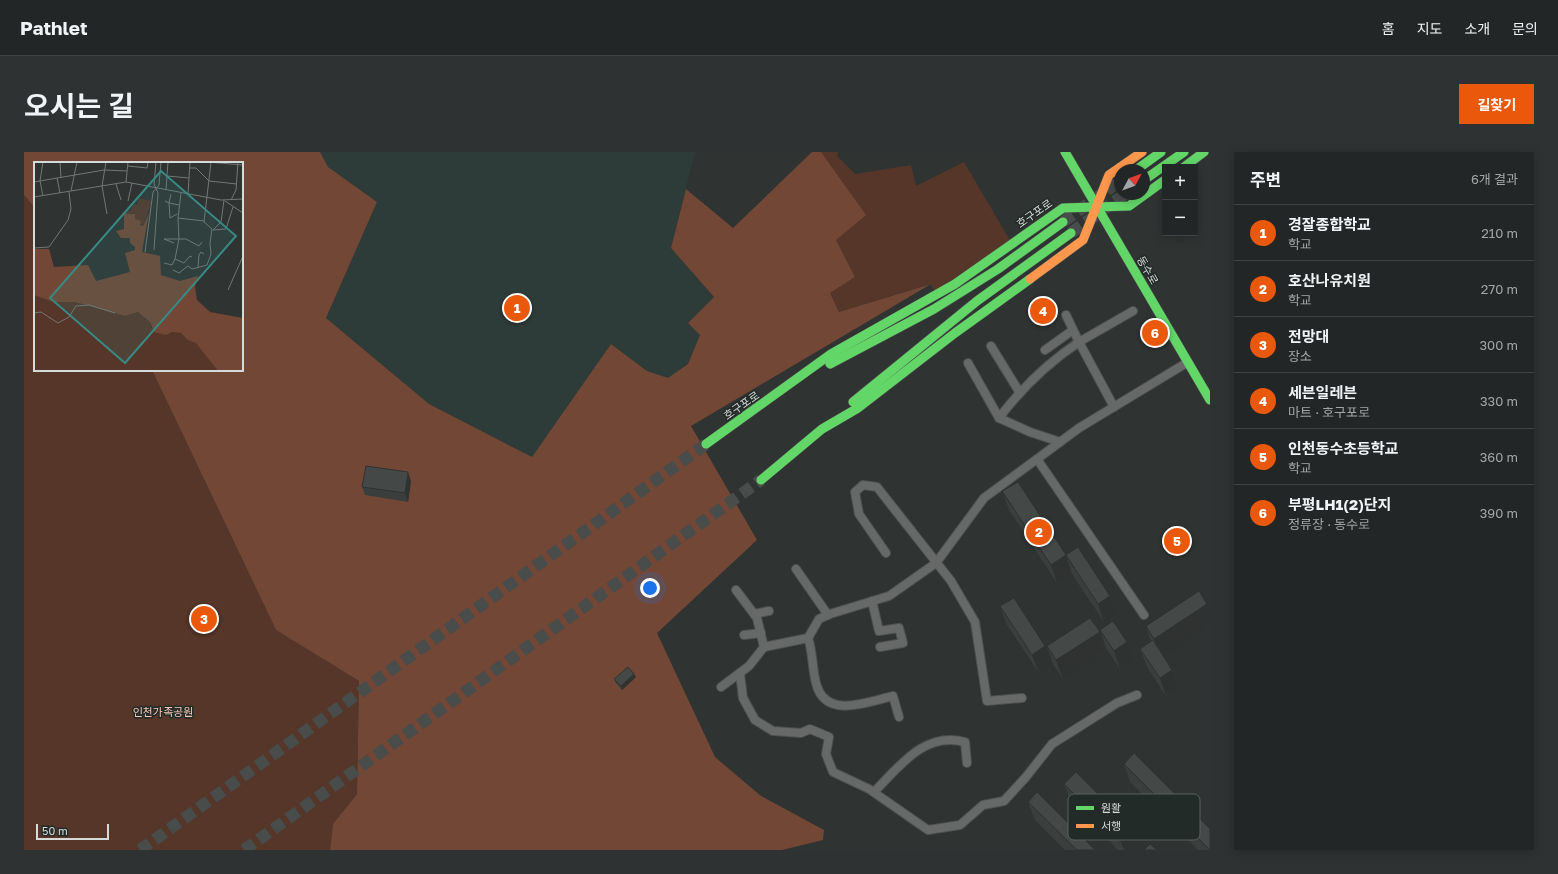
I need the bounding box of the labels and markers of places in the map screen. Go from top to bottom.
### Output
pin: 1 [504,293,530,323]
pin: 4 [1030,296,1056,326]
pin: 6 [1142,318,1168,348]
pin: 2 [1026,517,1052,547]
pin: 5 [1164,526,1190,556]
pin: 3 [191,604,217,634]

